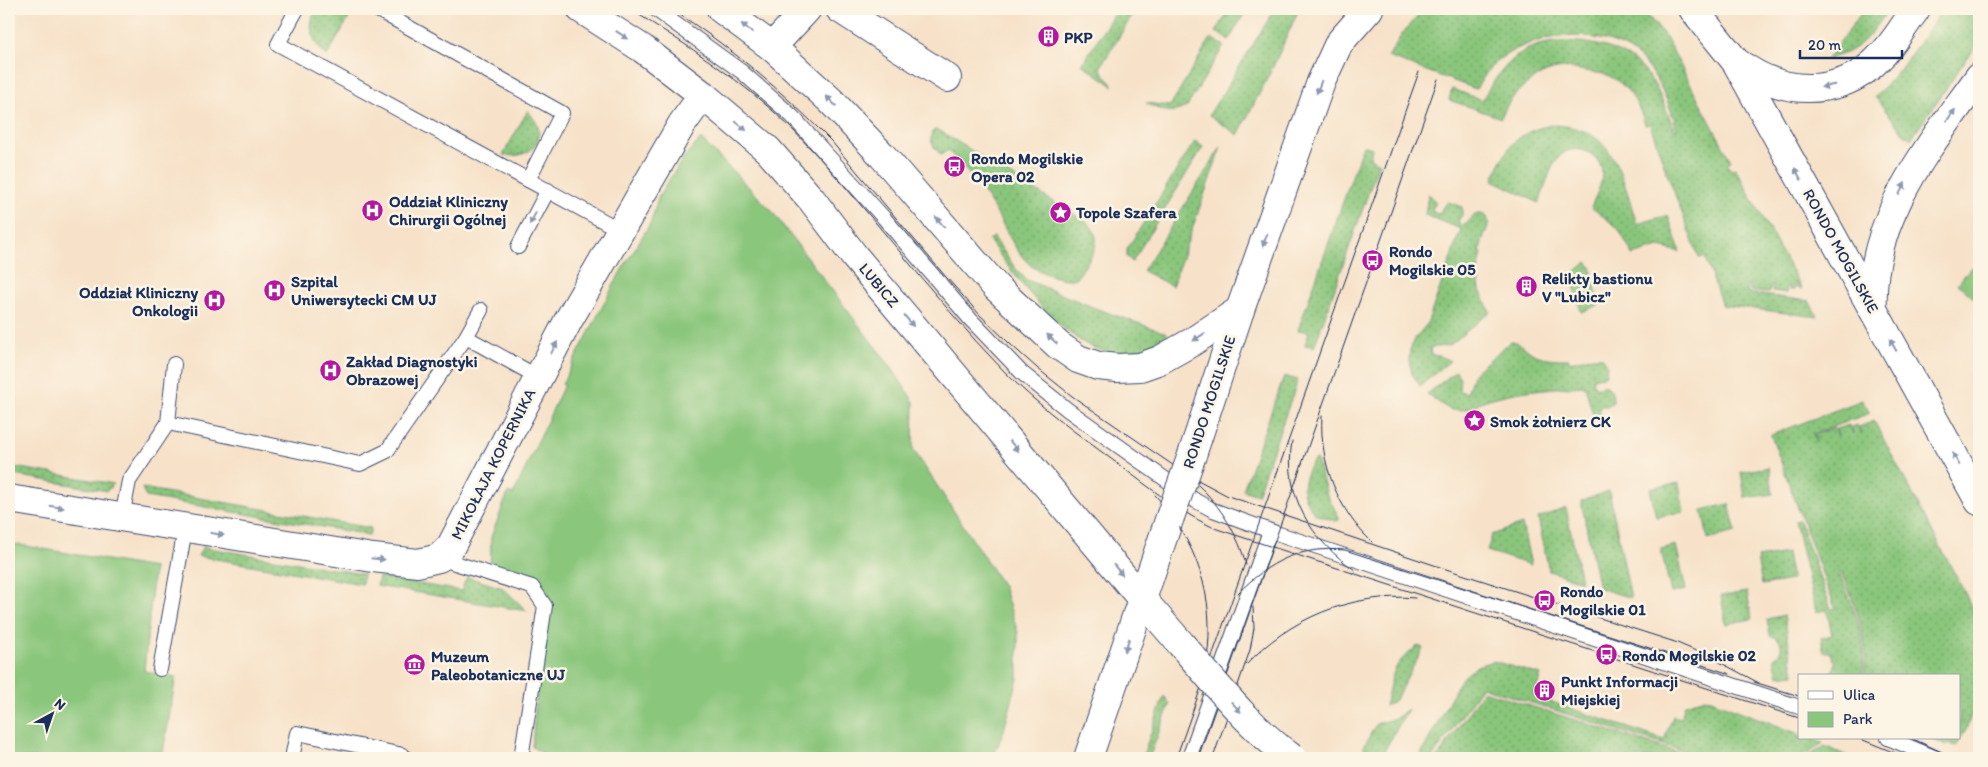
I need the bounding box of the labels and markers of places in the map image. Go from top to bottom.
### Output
building icon: PKP [1036,25,1060,49]
place label: PKP [1064,28,1093,47]
place label: Rondo Mogilskie Opera 02 [971,149,1083,187]
bus stop icon: Rondo Mogilskie Opera 02 [943,155,967,179]
place label: Oddział Kliniczny Chirurgii Ogólnej [389,192,508,230]
hospital icon: Oddział Kliniczny Chirurgii Ogólnej [361,198,385,222]
place icon: Topole Szafera [1048,200,1072,224]
place label: Topole Szafera [1075,203,1177,223]
place label: Rondo Mogilskie 05 [1389,242,1476,280]
bus stop icon: Rondo Mogilskie 05 [1361,248,1385,272]
place label: Relikty bastionu V "Lubicz" [1542,269,1653,306]
place label: Szpital Uniwersytecki CM UJ [291,272,437,310]
building icon: Relikty bastionu V "Lubicz" [1514,275,1538,299]
hospital icon: Szpital Uniwersytecki CM UJ [263,278,287,302]
place label: Oddział Kliniczny Onkologii [79,283,198,321]
hospital icon: Oddział Kliniczny Onkologii [202,289,226,313]
place label: Zakład Diagnostyki Obrazowej [346,352,478,390]
hospital icon: Zakład Diagnostyki Obrazowej [318,358,342,382]
place icon: Smok żołnierz CK [1462,409,1486,433]
place label: Smok żołnierz CK [1490,412,1612,431]
place label: Rondo Mogilskie 01 [1560,582,1646,620]
bus stop icon: Rondo Mogilskie 01 [1532,588,1556,612]
bus stop icon: Rondo Mogilskie 02 [1594,643,1618,667]
place label: Rondo Mogilskie 02 [1622,646,1757,666]
place label: Muzeum Paleobotaniczne UJ [431,647,565,684]
museum icon: Muzeum Paleobotaniczne UJ [403,653,427,677]
place label: Punkt Informacji Miejskiej [1561,672,1678,710]
building icon: Punkt Informacji Miejskiej [1533,678,1557,702]

